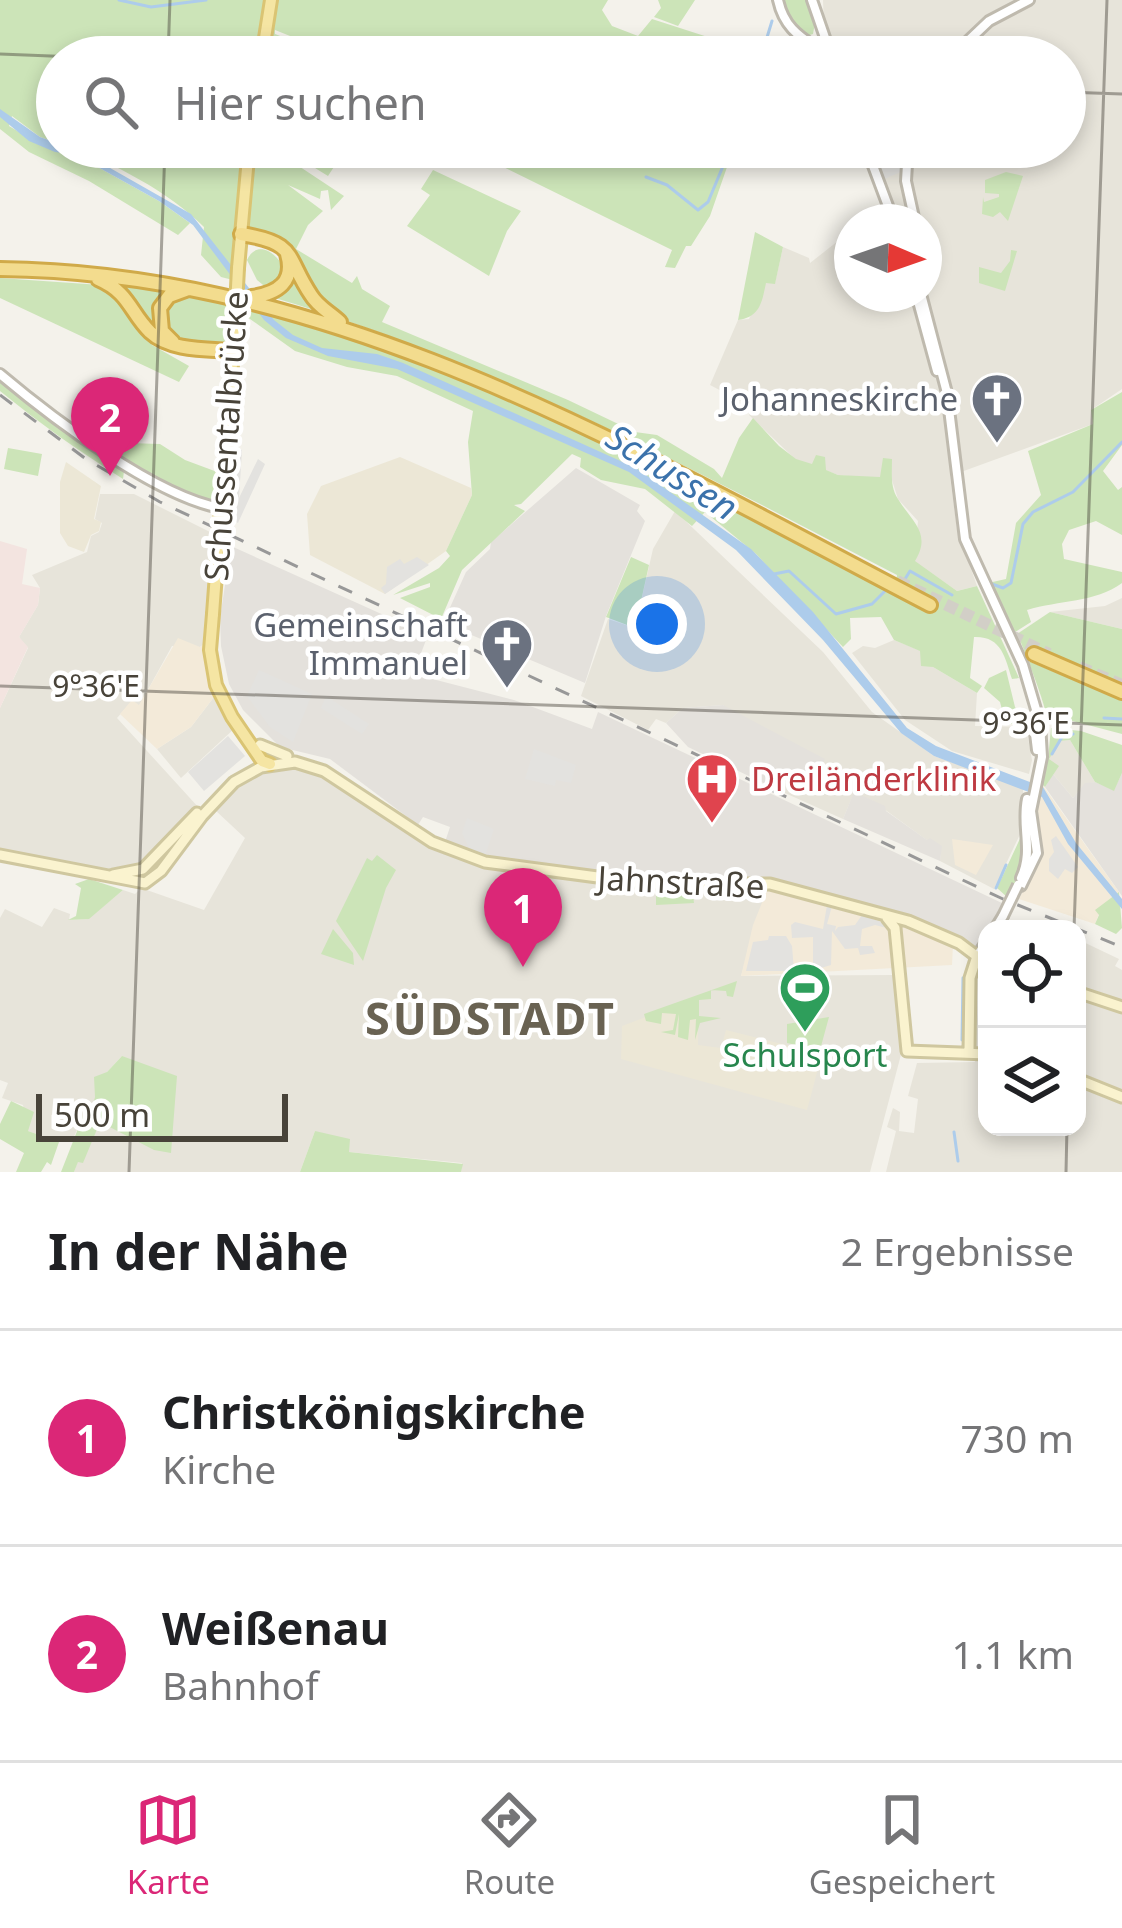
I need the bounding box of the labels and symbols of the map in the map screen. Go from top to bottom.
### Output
north arrow [834,204,942,312]
street label: Schussentalbrücke [193,289,258,583]
church icon: Johanneskirche [969,371,1025,445]
place label: Johanneskirche [718,376,958,421]
pin: 2 [71,377,149,476]
water label: Schussen [597,412,747,531]
your location [627,594,687,654]
place label: Gemeinschaft Immanuel [253,602,468,685]
church icon: Gemeinschaft Immanuel [479,616,535,690]
text: 9°36'E [52,665,140,706]
text: 9°36'E [982,702,1070,743]
hospital icon: Dreiländerklinik [684,751,740,825]
place label: Dreiländerklinik [751,756,997,801]
street label: Jahnstraße [593,855,766,908]
pin: 1 [484,868,562,967]
sports icon: Schulsport [777,960,833,1034]
district label: SÜDSTADT [365,987,617,1048]
place label: Schulsport [723,1032,888,1077]
scale bar [36,1088,288,1141]

